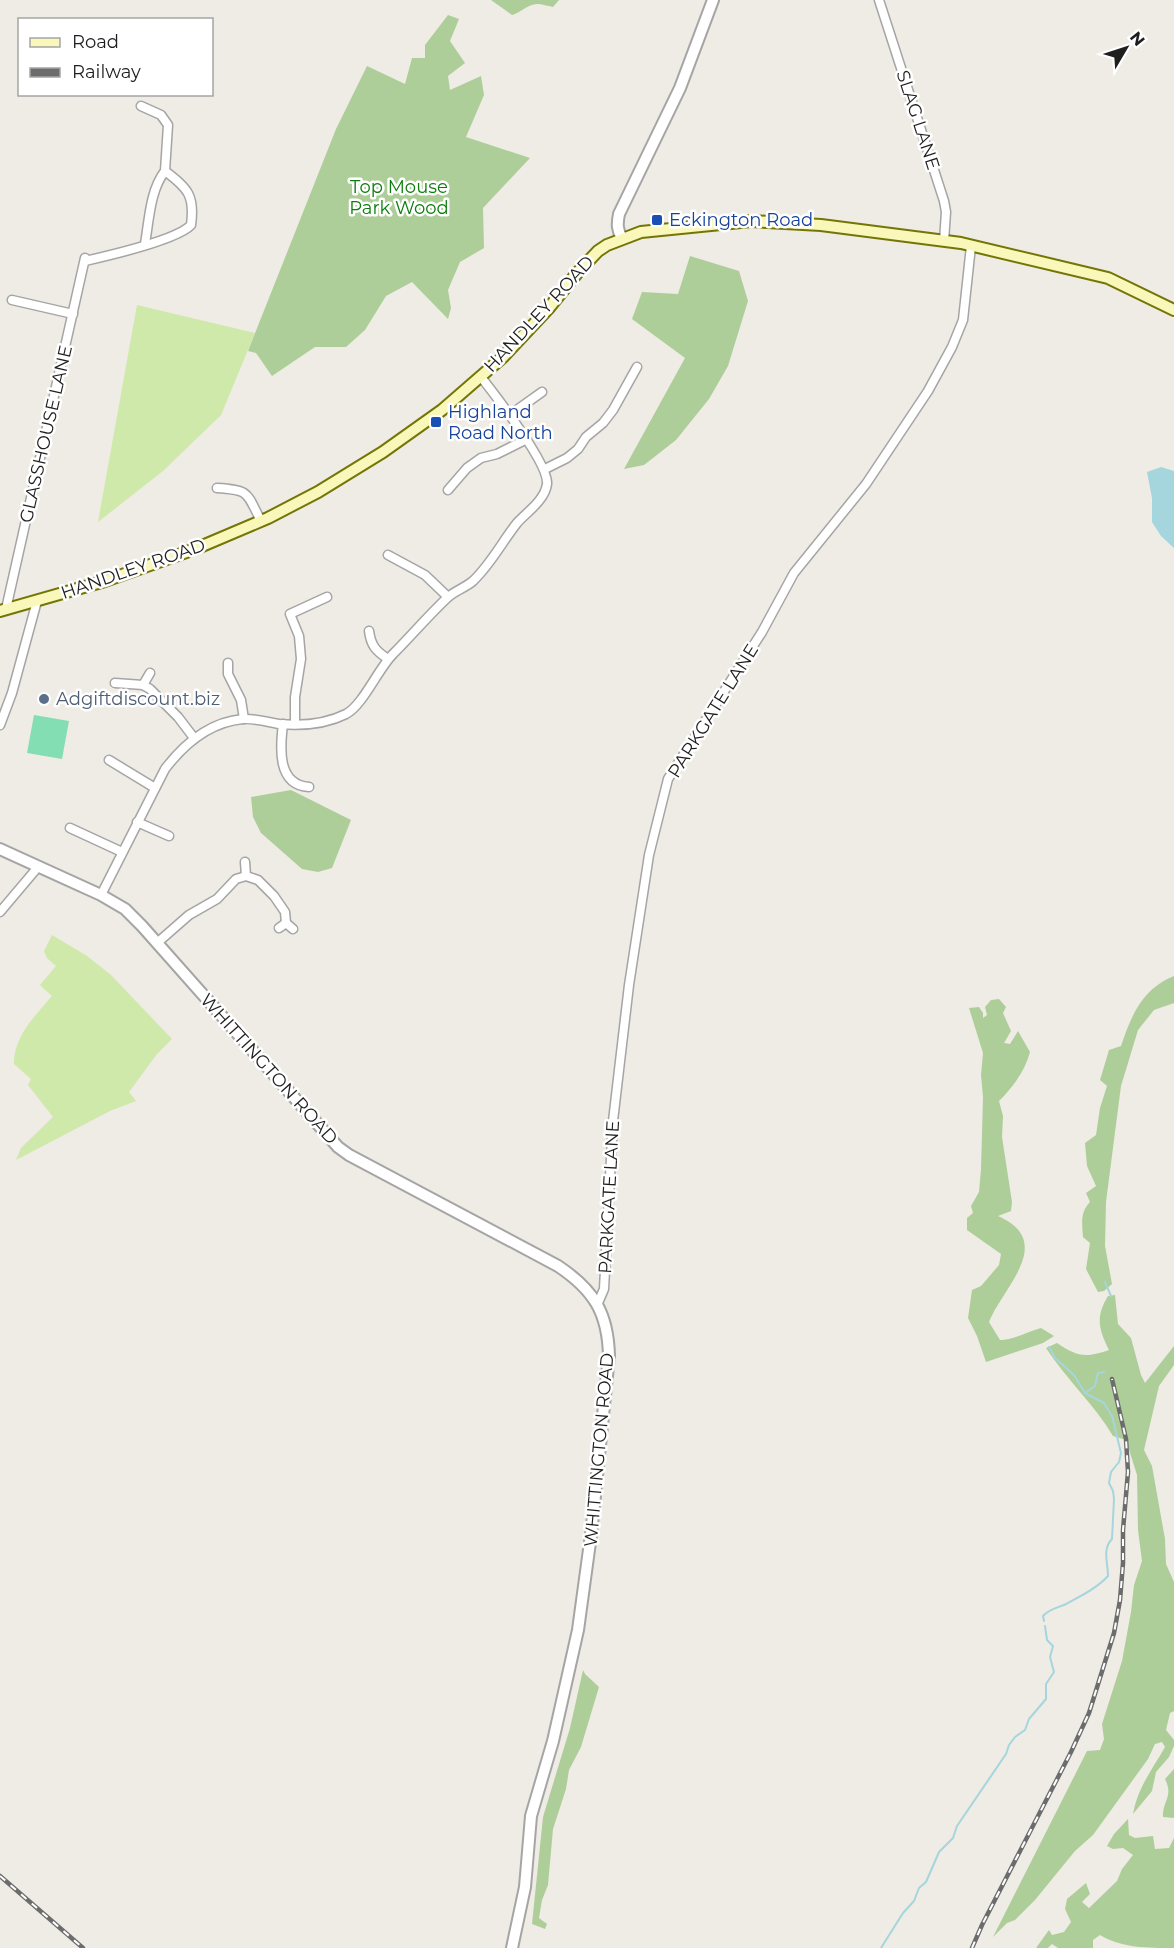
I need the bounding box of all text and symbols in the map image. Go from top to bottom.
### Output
legend [18,18,213,96]
north arrow [1096,18,1156,78]
text: N [1126,28,1149,50]
text: Road [72,31,119,53]
text: Railway [72,61,141,83]
street label: SLAG LANE [892,68,944,172]
park label: Top Mouse Park Wood [349,176,449,219]
place label: Eckington Road [669,209,813,231]
marker: Eckington Road [650,213,664,227]
street label: HANDLEY ROAD [479,251,599,377]
street label: GLASSHOUSE LANE [15,343,77,525]
place label: Highland Road North [448,401,553,444]
marker: Highland Road North [429,415,443,429]
street label: HANDLEY ROAD [58,534,208,604]
street label: PARKGATE LANE [663,640,763,782]
place label: Adgiftdiscount.biz [56,688,220,710]
marker: Adgiftdiscount.biz [37,692,51,706]
street label: WHITTINGTON ROAD [196,989,342,1149]
street label: PARKGATE LANE [594,1120,624,1274]
street label: WHITTINGTON ROAD [580,1352,618,1548]

